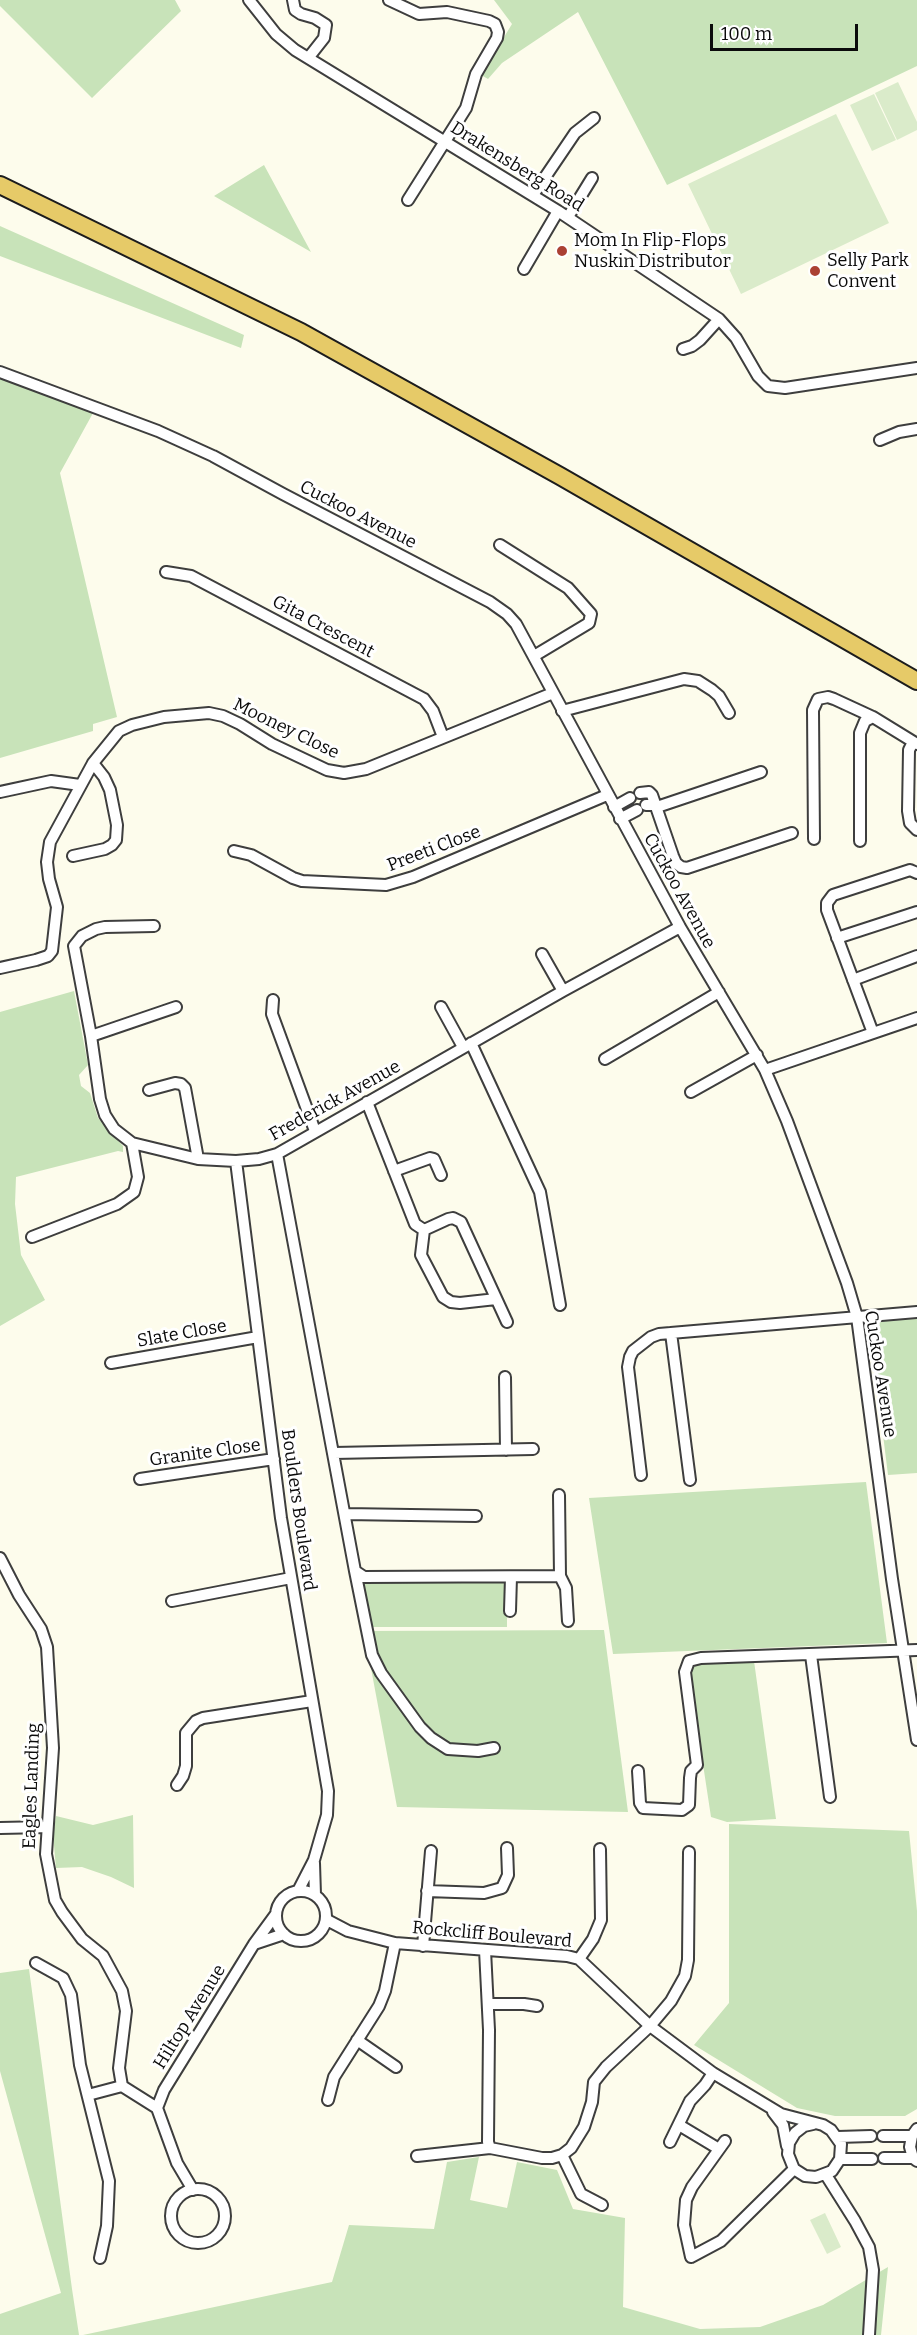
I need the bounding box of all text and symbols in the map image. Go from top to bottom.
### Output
scale bar [713,12,862,50]
text: 100 m [721,23,772,45]
street label: Drakensberg Road [446,117,588,217]
place label: Mom In Flip-Flops Nuskin Distributor [574,230,731,272]
marker: Mom In Flip-Flops Nuskin Distributor [555,244,569,258]
place label: Selly Park Convent [827,250,909,292]
marker: Selly Park Convent [808,264,822,278]
street label: Cuckoo Avenue [296,476,420,554]
street label: Gita Crescent [268,591,378,663]
street label: Mooney Close [229,694,343,764]
street label: Preeti Close [384,821,484,877]
street label: Cuckoo Avenue [638,830,720,952]
street label: Frederick Avenue [266,1056,404,1146]
street label: Cuckoo Avenue [859,1309,901,1439]
street label: Slate Close [136,1316,228,1352]
street label: Boulders Boulevard [276,1428,320,1592]
street label: Granite Close [148,1435,262,1471]
street label: Eagles Landing [19,1723,45,1849]
street label: Rockcliff Boulevard [411,1917,573,1953]
street label: Hiltop Avenue [149,1961,231,2073]

